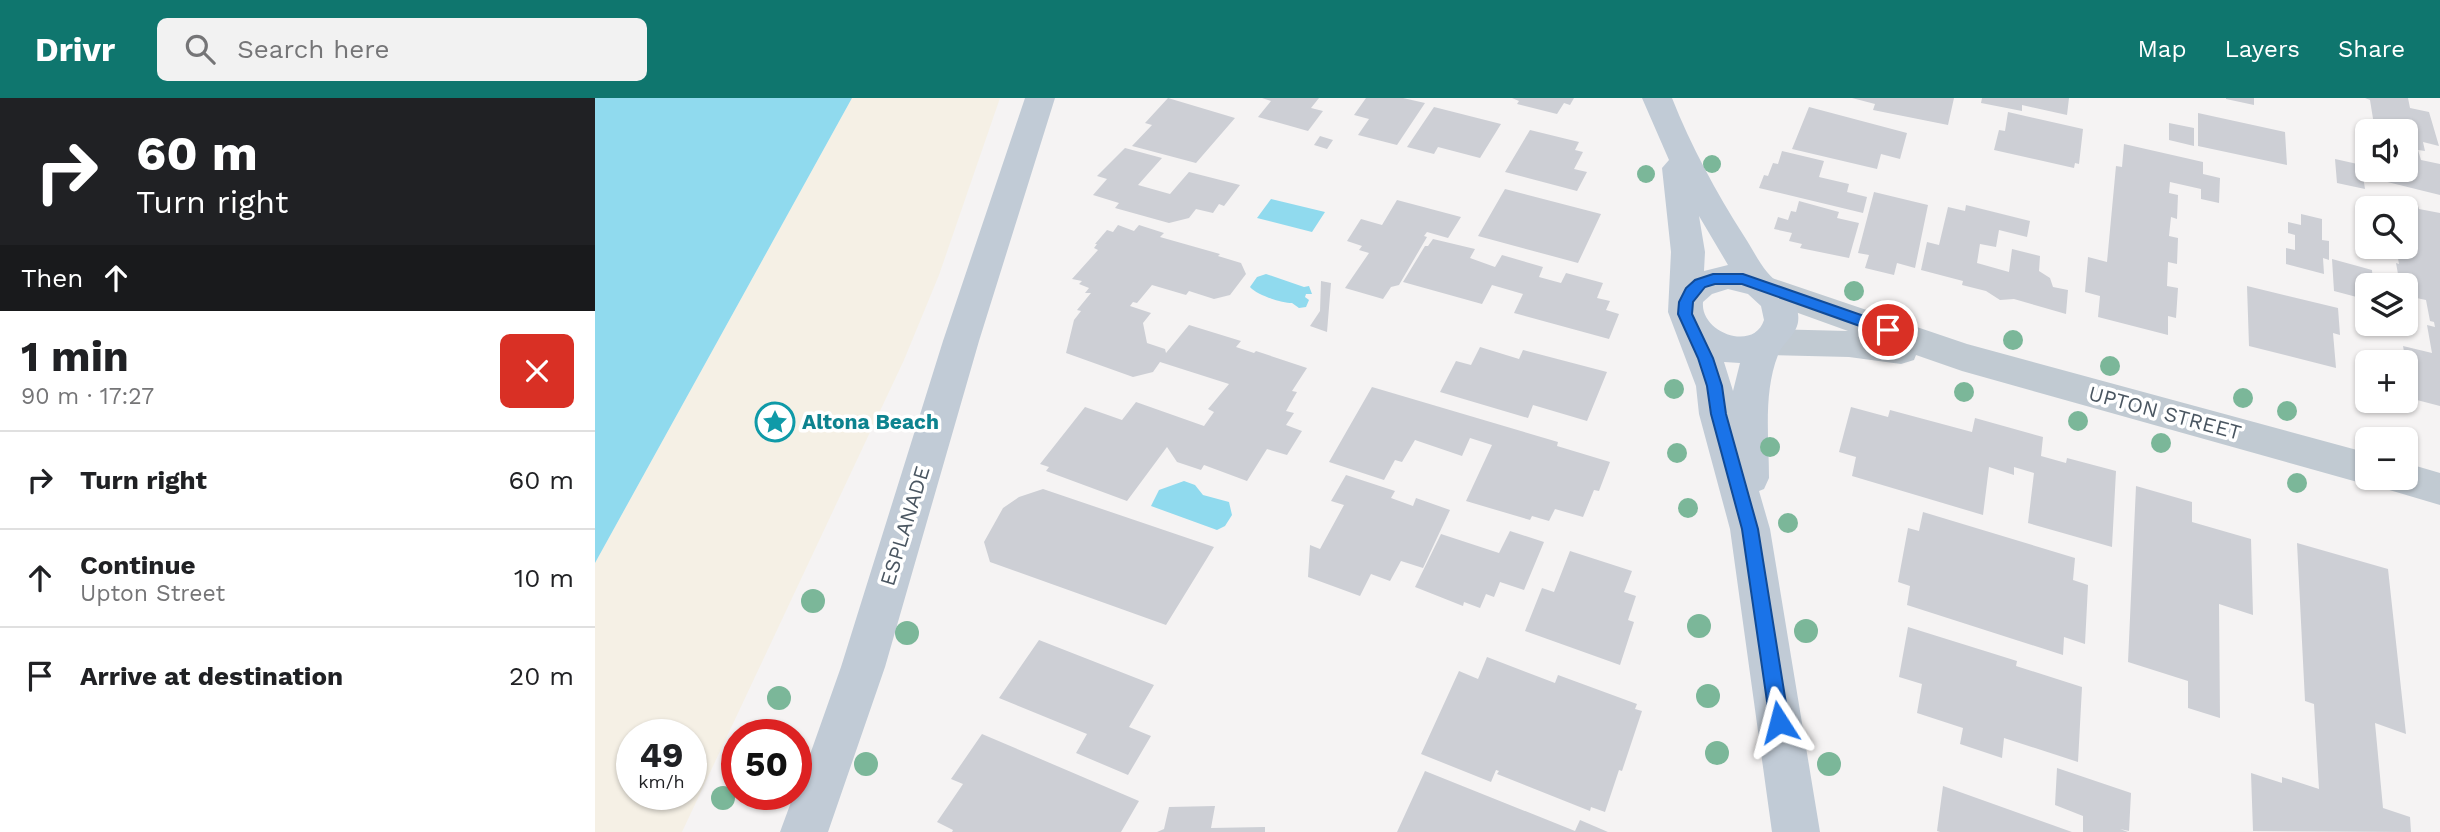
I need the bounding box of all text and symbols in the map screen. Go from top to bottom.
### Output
search box [157,18,647,81]
text: Drivr [35,30,115,69]
icon: search [181,30,219,68]
text: Search here [237,34,390,64]
text: Map [2138,35,2186,63]
text: Layers [2224,35,2300,63]
text: Share [2338,35,2405,63]
map controls [2355,119,2418,490]
button: sound [2355,119,2418,182]
text: 60 m [136,124,258,182]
icon: right [21,126,112,217]
text: Turn right [136,183,288,221]
button: search [2355,196,2418,259]
icon: ahead [97,259,135,297]
text: Then [21,263,83,293]
button: layers [2355,273,2418,336]
pin [1858,300,1918,360]
icon: arrive [1869,311,1907,349]
text: 1 min [21,332,129,381]
button: close [500,334,574,408]
button: + [2355,350,2418,413]
street label: UPTON STREET [2086,380,2245,445]
text: 90 m · 17:27 [21,383,154,410]
place icon: Altona Beach [754,401,796,443]
place label: Altona Beach [802,409,939,434]
button: − [2355,427,2418,490]
icon: right [21,461,59,499]
street label: ESPLANADE [874,463,935,589]
text: Turn right [80,465,207,495]
text: 60 m [508,465,574,495]
text: Continue [80,550,196,580]
icon: ahead [21,559,59,597]
text: 10 m [514,563,574,593]
text: Upton Street [80,580,225,607]
icon: arrive [21,657,59,695]
text: Arrive at destination [80,661,343,691]
text: 20 m [509,661,574,691]
position arrow [1742,685,1816,759]
speed limit sign: 50 [721,719,812,810]
text: 49 [639,734,684,776]
text: km/h [638,771,685,792]

